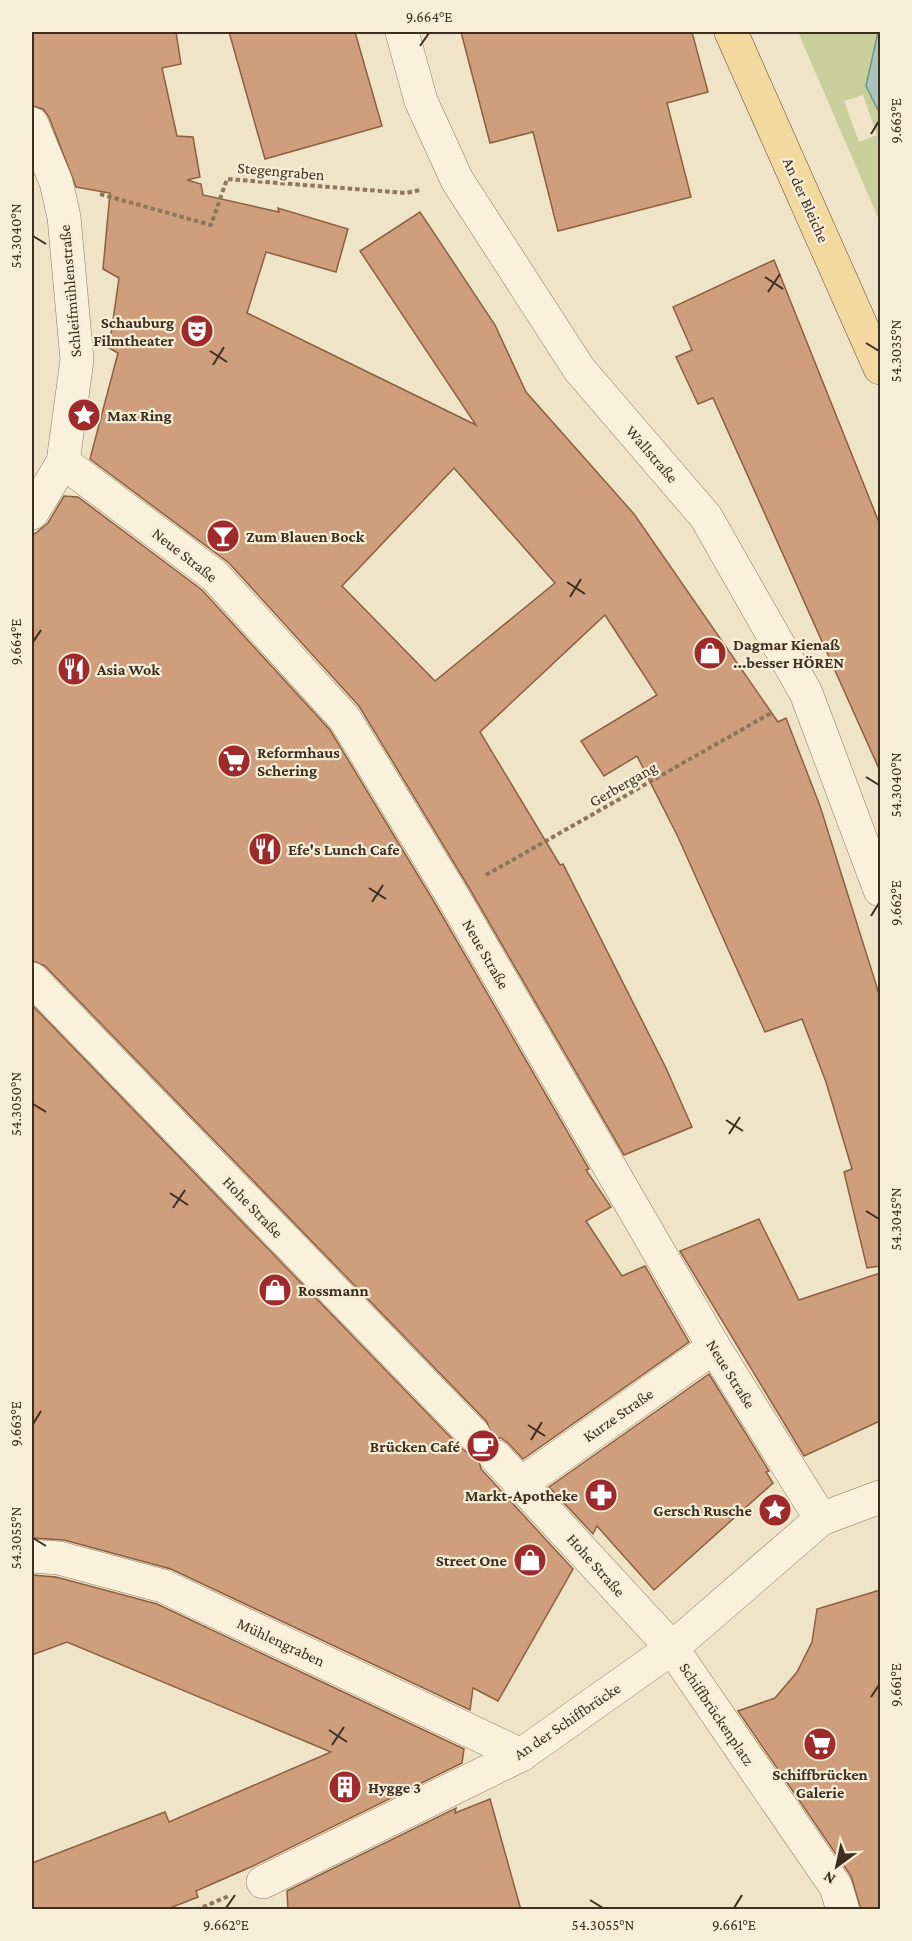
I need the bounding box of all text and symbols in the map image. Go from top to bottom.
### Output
text: 9.664°E [406,9,452,25]
text: 9.663°E [888,98,904,144]
street label: An der Bleiche [780,155,832,245]
street label: Stegengraben [237,159,326,184]
text: 54.3040°N [8,203,24,269]
street label: Schleifmühlenstraße [56,224,84,358]
theatre icon: Schauburg Filmtheater [179,313,215,349]
place label: Schauburg Filmtheater [93,314,175,349]
text: 54.3035°N [888,319,904,382]
place icon: Max Ring [66,397,102,433]
place label: Max Ring [107,407,172,424]
street label: Wallstraße [623,422,681,486]
bar icon: Zum Blauen Bock [205,518,241,554]
street label: Neue Straße [149,524,221,586]
place label: Zum Blauen Bock [246,528,365,545]
text: 9.664°E [8,619,24,665]
shop icon: Dagmar Kienaß ...besser HÖREN [692,635,728,671]
place label: Dagmar Kienaß ...besser HÖREN [733,636,844,671]
restaurant icon: Asia Wok [56,651,92,687]
place label: Asia Wok [96,661,160,678]
supermarket icon: Reformhaus Schering [216,743,252,779]
place label: Reformhaus Schering [257,744,340,779]
text: 54.3040°N [888,752,904,818]
street label: Gerbergang [586,758,660,811]
restaurant icon: Efe's Lunch Cafe [247,831,283,867]
place label: Efe's Lunch Cafe [288,841,400,858]
text: 9.662°E [888,880,904,926]
street label: Neue Straße [459,916,513,992]
text: 54.3050°N [8,1072,24,1136]
street label: Hohe Straße [220,1173,286,1241]
text: 54.3045°N [888,1187,904,1251]
shop icon: Rossmann [257,1272,293,1308]
place label: Rossmann [298,1282,369,1299]
street label: Neue Straße [703,1337,759,1411]
street label: Kurze Straße [580,1385,656,1445]
text: 9.663°E [8,1401,24,1447]
cafe icon: Brücken Café [465,1428,501,1464]
place label: Brücken Café [370,1438,461,1455]
pharmacy icon: Markt-Apotheke [583,1477,619,1513]
place label: Markt-Apotheke [465,1487,579,1504]
place icon: Gersch Rusche [757,1492,793,1528]
place label: Gersch Rusche [653,1502,753,1519]
text: 54.3055°N [8,1506,24,1569]
street label: Hohe Straße [563,1530,629,1600]
shop icon: Street One [512,1542,548,1578]
place label: Street One [436,1552,508,1569]
street label: Mühlengraben [234,1614,328,1671]
street label: Schiffbrückenplatz [675,1659,758,1769]
text: 9.661°E [888,1663,904,1707]
street label: An der Schiffbrücke [511,1679,623,1763]
supermarket icon: Schiffbrücken Galerie [802,1726,838,1762]
place label: Schiffbrücken Galerie [772,1766,868,1801]
building icon: Hygge 3 [327,1769,363,1805]
place label: Hygge 3 [368,1779,421,1796]
north arrow [807,1836,867,1896]
text: N [820,1868,838,1888]
text: 9.662°E [203,1917,249,1933]
text: 54.3055°N [572,1917,635,1933]
text: 9.661°E [712,1917,756,1933]

